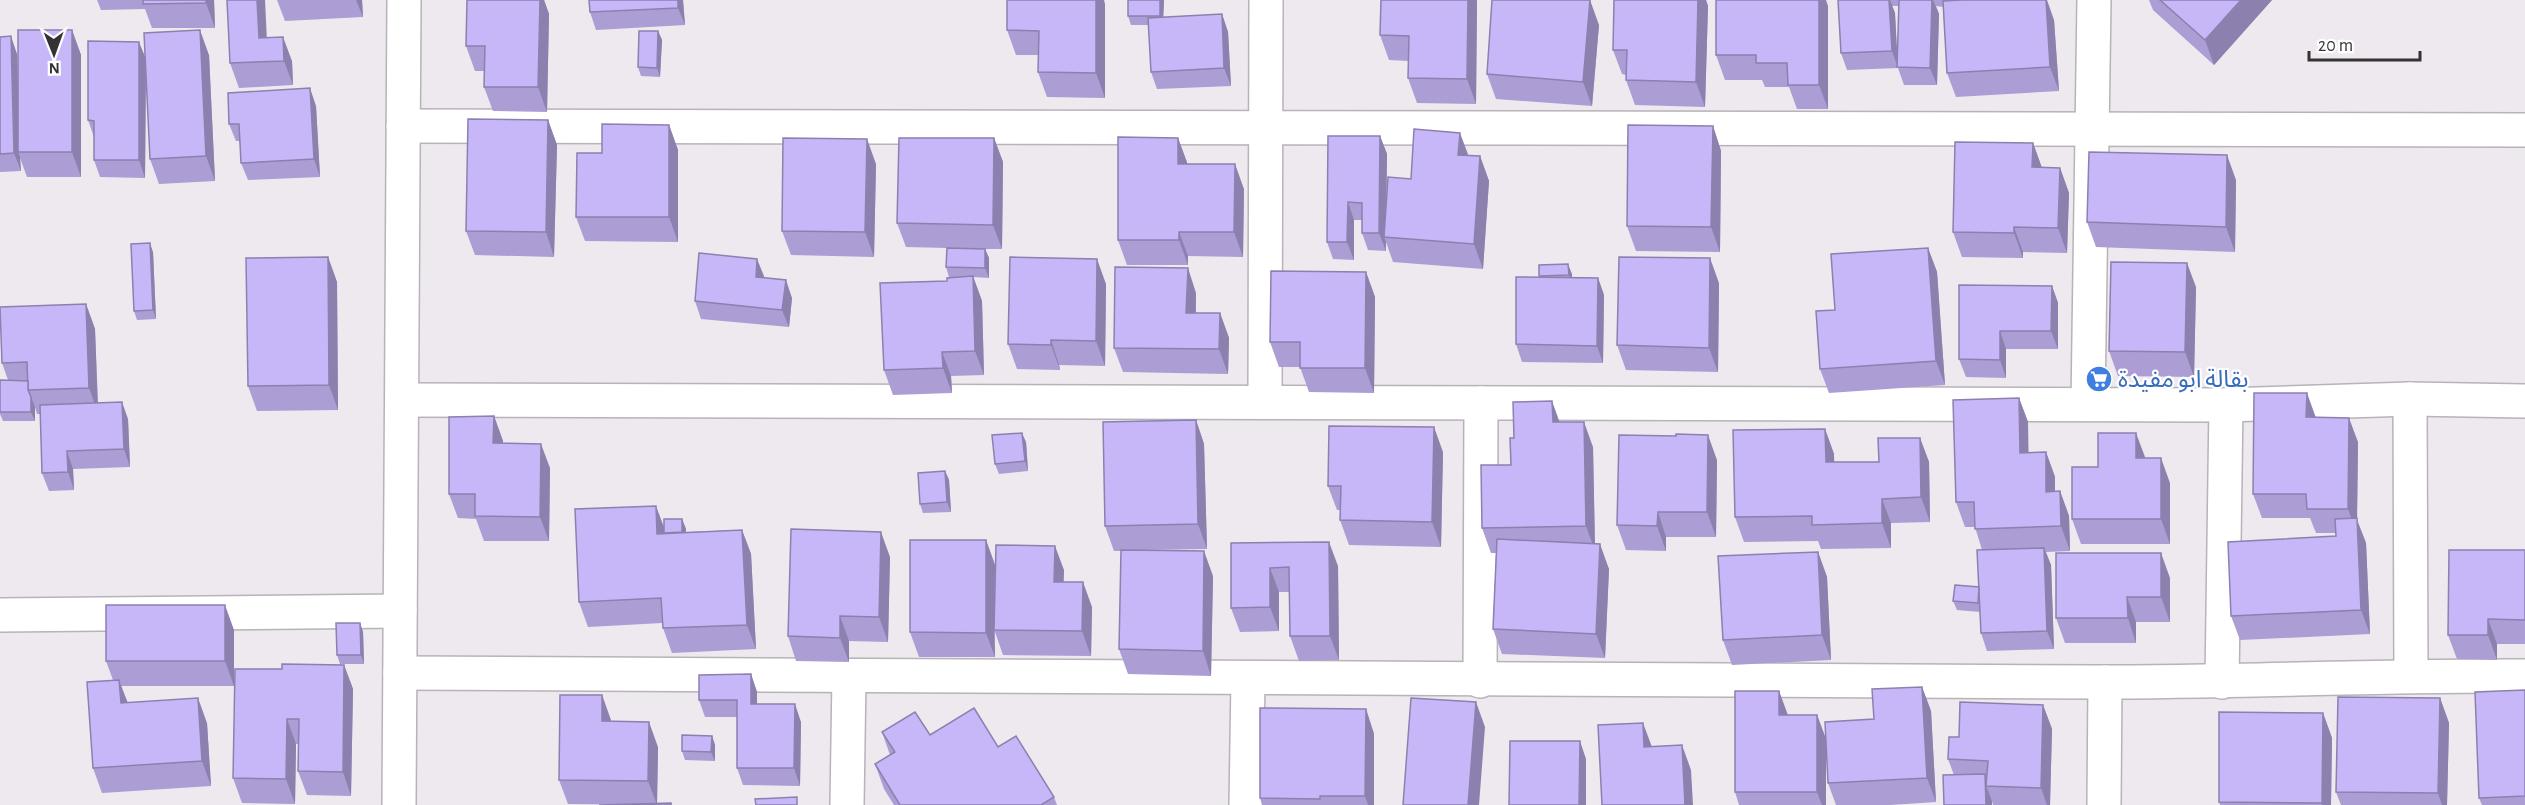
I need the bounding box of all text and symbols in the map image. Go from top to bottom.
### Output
north arrow [24,24,84,84]
scale bar [2309,24,2420,62]
text: 20 m [2318,37,2353,55]
text: N [49,60,60,76]
supermarket icon: بقالة ابو مفيدة [2084,364,2114,394]
place label: بقالة ابو مفيدة [2118,368,2249,393]

